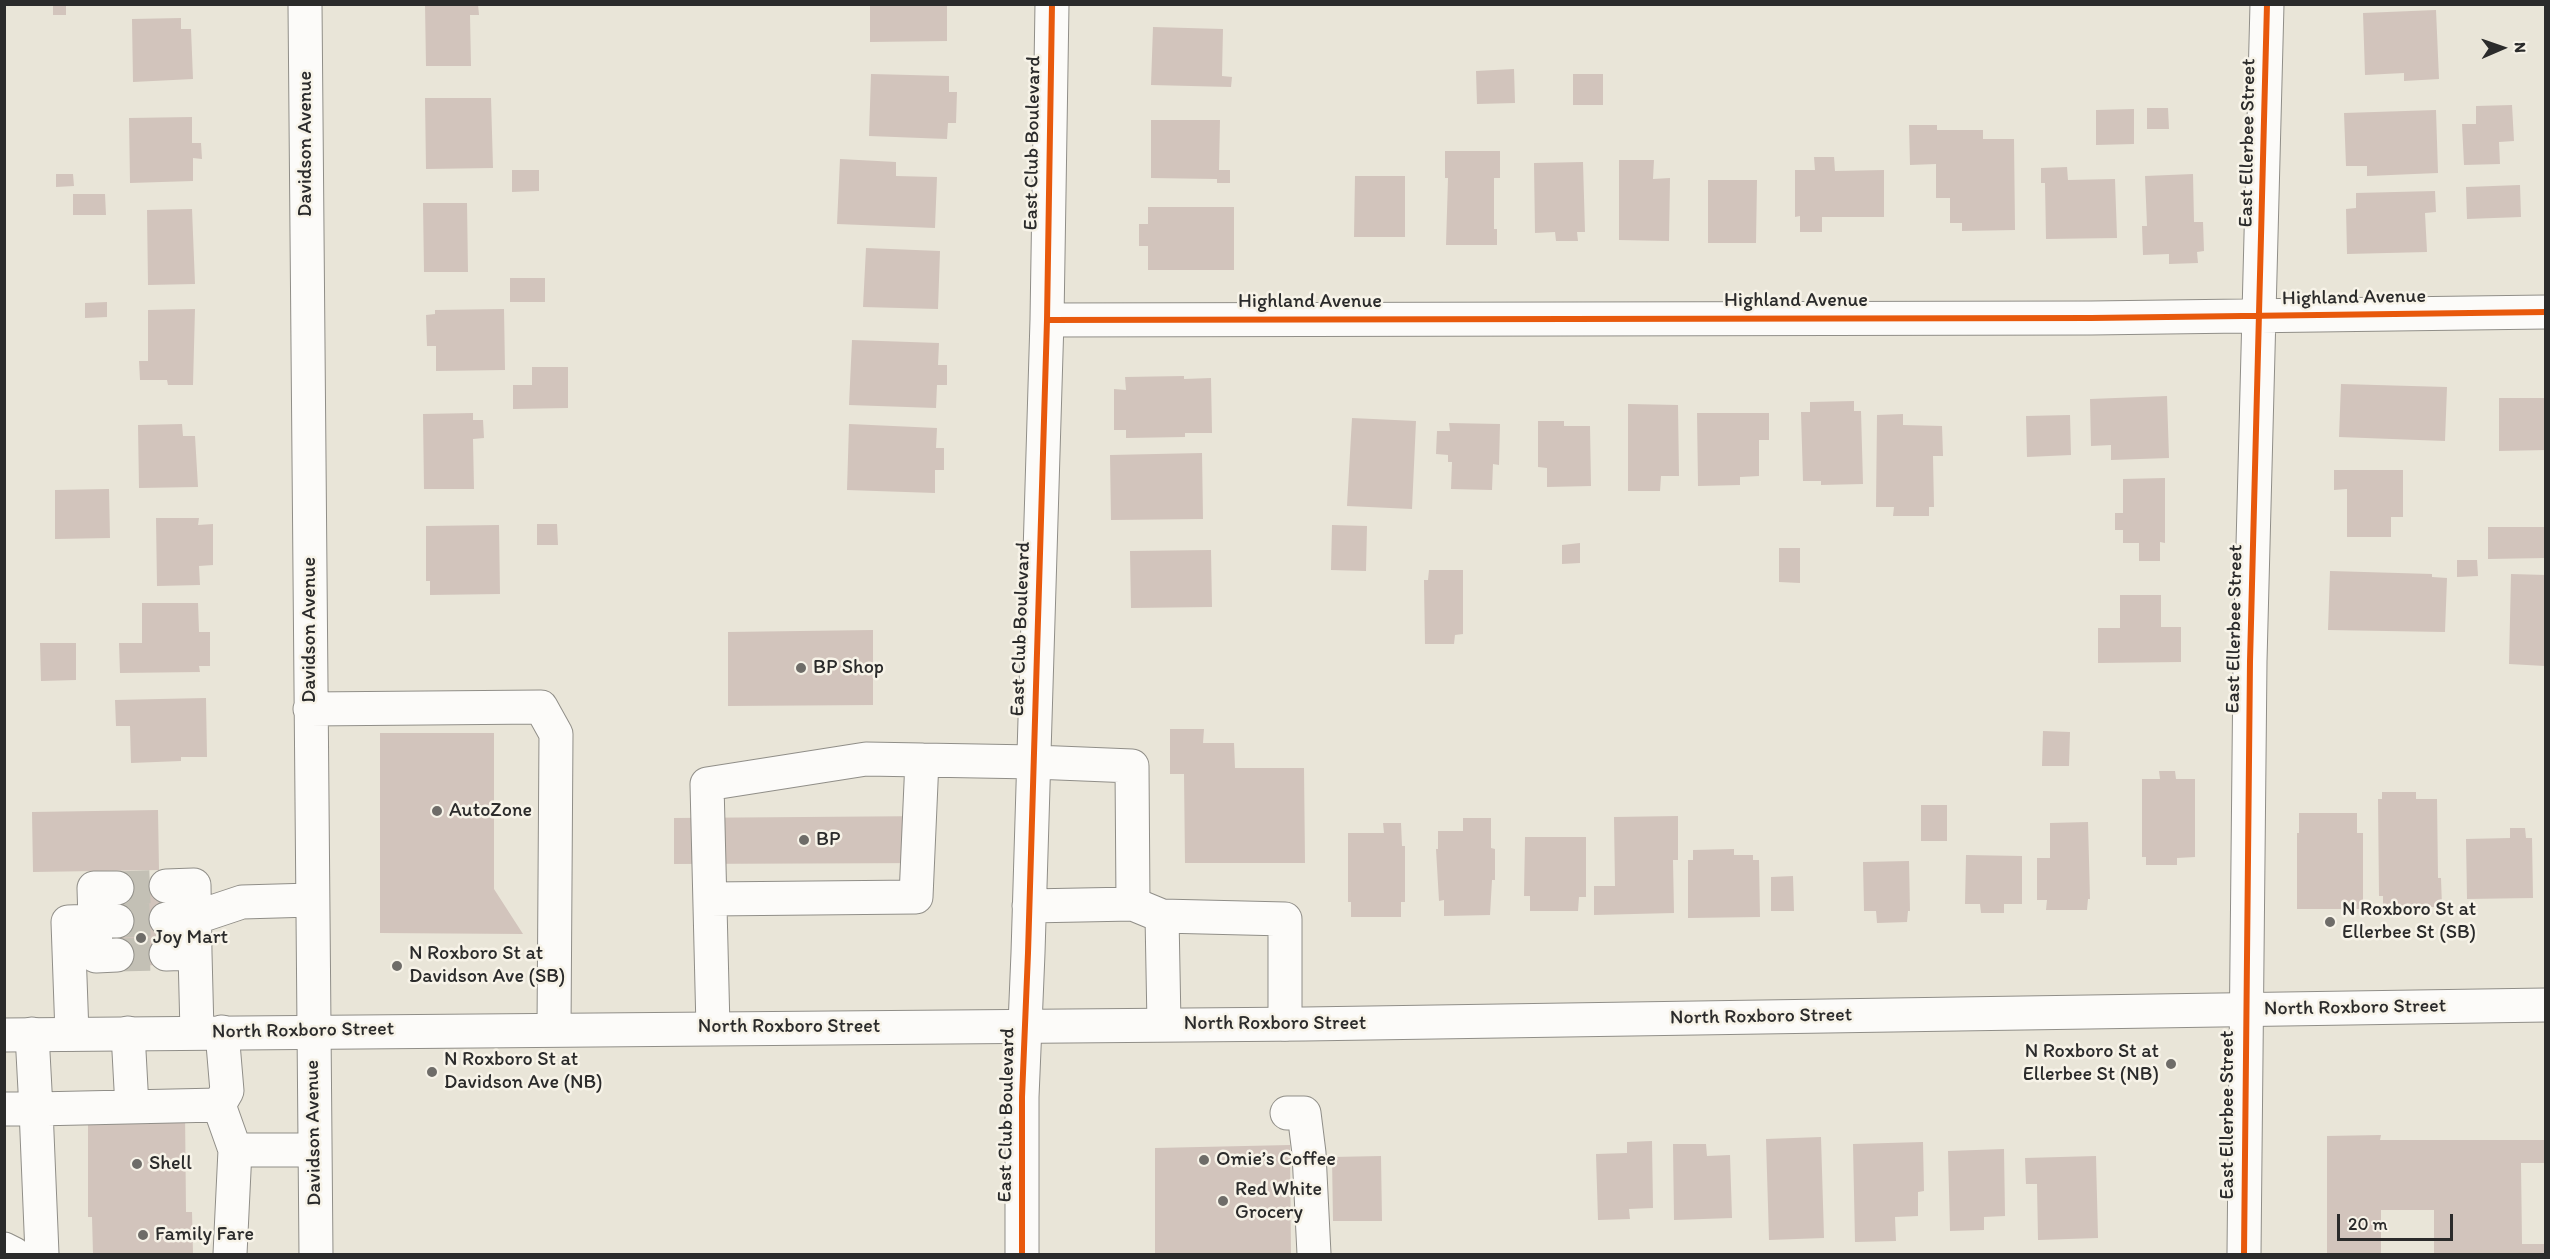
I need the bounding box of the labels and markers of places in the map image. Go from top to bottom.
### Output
place label: BP Shop [813,656,884,680]
marker: BP Shop [794,661,808,675]
place label: AutoZone [449,799,532,823]
marker: AutoZone [430,804,444,818]
place label: BP [816,828,840,852]
marker: BP [797,833,811,847]
place label: N Roxboro St at Ellerbee St (SB) [2342,898,2476,945]
marker: N Roxboro St at Ellerbee St (SB) [2323,915,2337,929]
place label: Joy Mart [153,926,228,950]
marker: Joy Mart [134,931,148,945]
place label: N Roxboro St at Davidson Ave (SB) [409,942,565,989]
marker: N Roxboro St at Davidson Ave (SB) [390,959,404,973]
place label: N Roxboro St at Ellerbee St (NB) [2023,1040,2159,1087]
place label: N Roxboro St at Davidson Ave (NB) [444,1048,603,1095]
marker: N Roxboro St at Ellerbee St (NB) [2164,1057,2178,1071]
marker: N Roxboro St at Davidson Ave (NB) [425,1065,439,1079]
place label: Omie’s Coffee [1216,1148,1336,1172]
place label: Shell [149,1152,192,1176]
marker: Omie’s Coffee [1197,1153,1211,1167]
marker: Shell [130,1157,144,1171]
place label: Red White Grocery [1235,1178,1322,1225]
marker: Red White Grocery [1216,1194,1230,1208]
place label: Family Fare [155,1223,254,1247]
marker: Family Fare [136,1228,150,1242]

